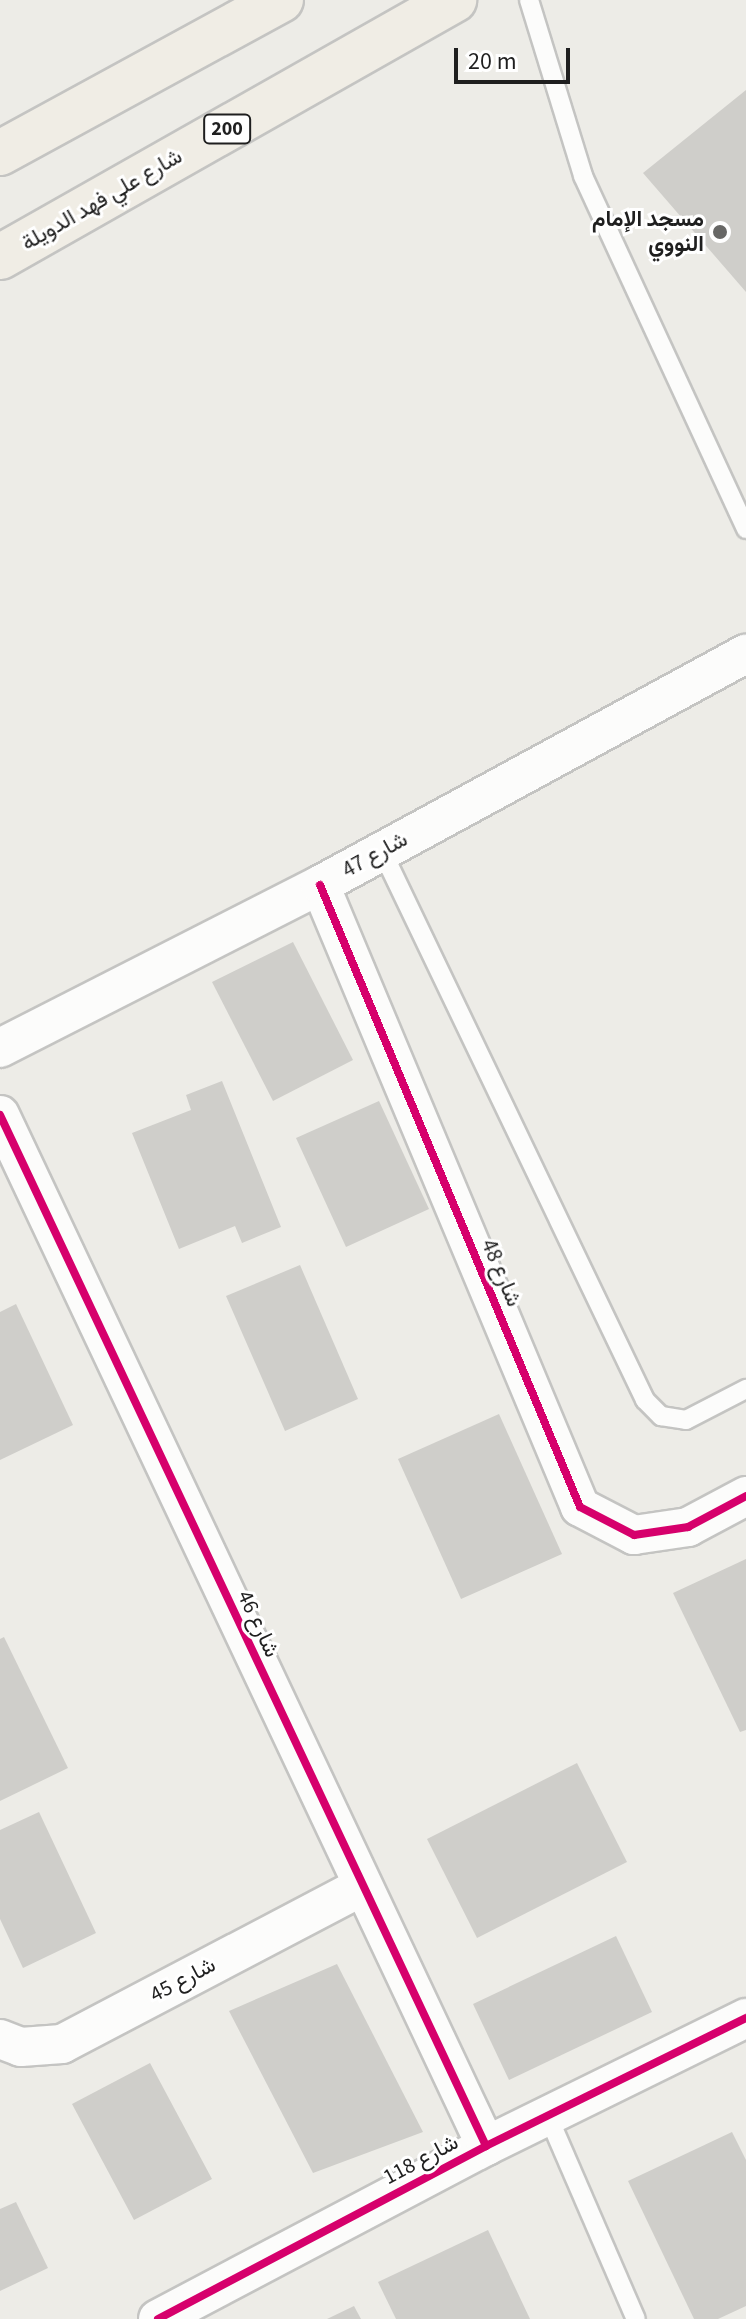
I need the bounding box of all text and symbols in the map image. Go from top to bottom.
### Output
scale bar [458,32,574,82]
text: 20 m [468,44,517,79]
road number: 200 [203,113,251,145]
street label: شارع علي فهد الدويلة [17,143,187,257]
place label: مسجد الإمام النووي [592,206,704,258]
marker: مسجد الإمام النووي [711,223,729,241]
street label: شارع 47 [338,826,412,884]
street label: شارع 48 [475,1235,527,1311]
street label: شارع 46 [231,1586,285,1662]
street label: شارع 45 [146,1952,220,2008]
street label: شارع 118 [379,2129,463,2191]

